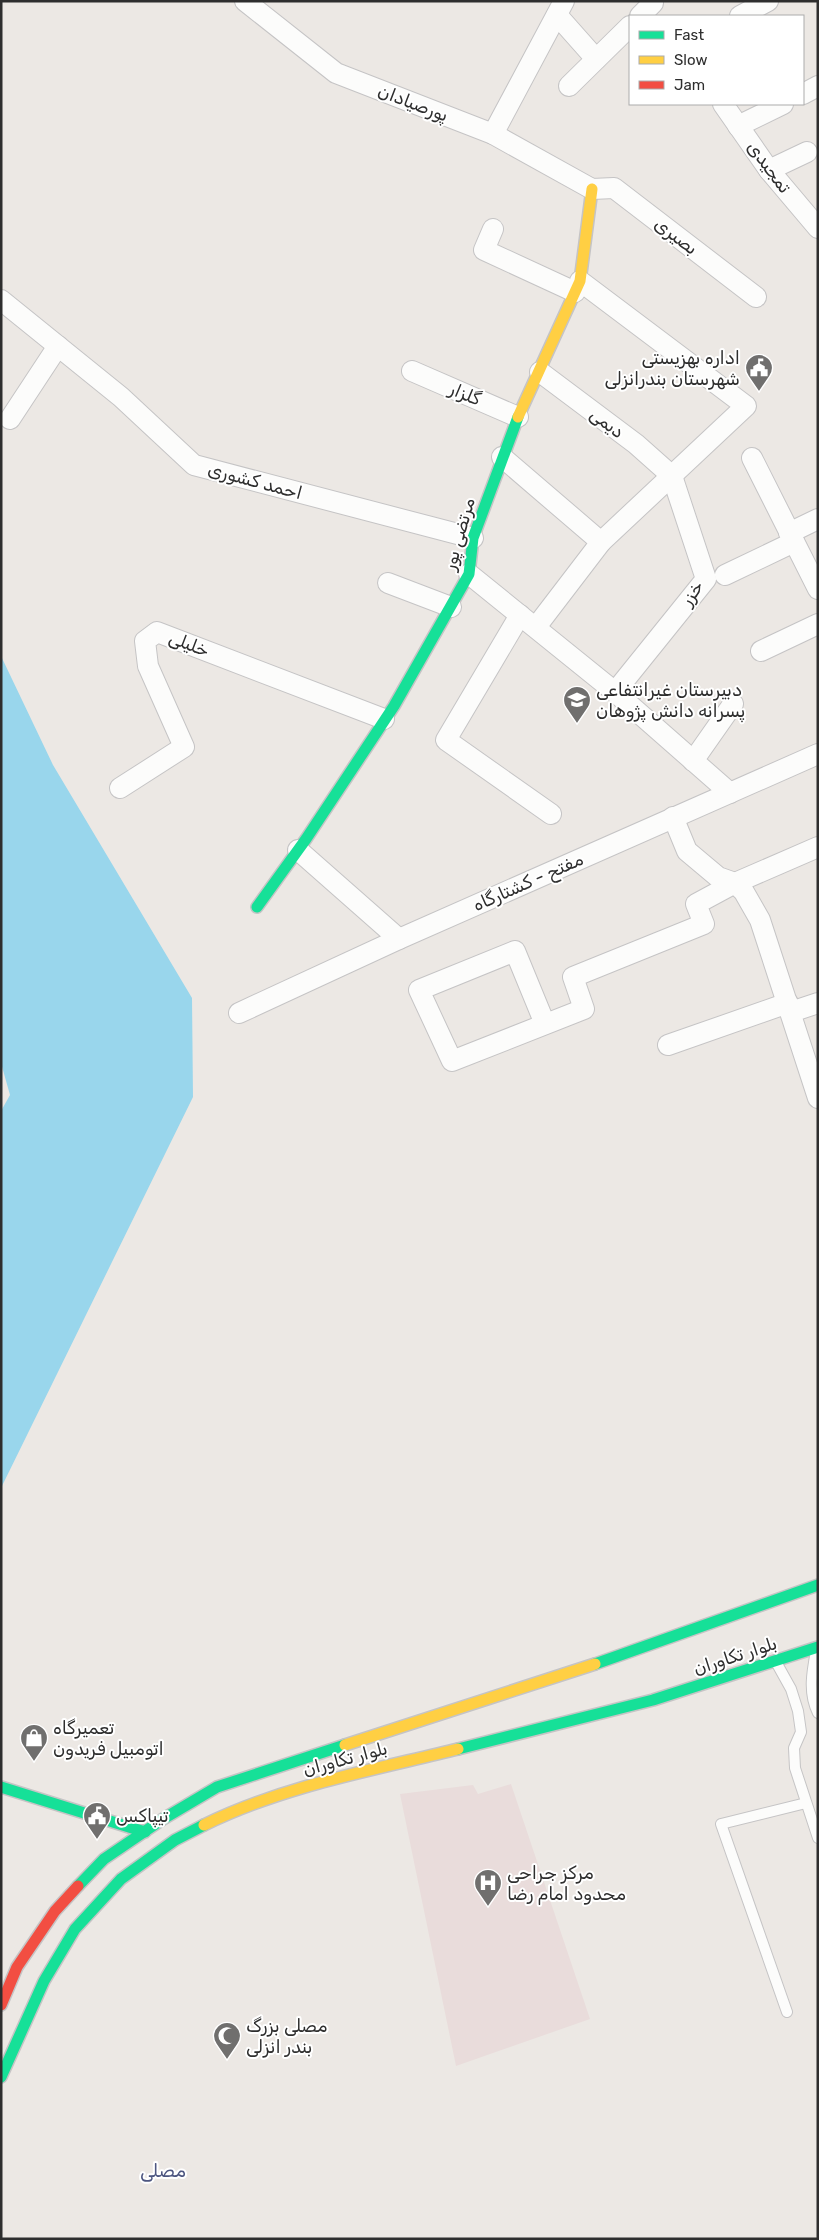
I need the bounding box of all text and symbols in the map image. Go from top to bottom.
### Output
legend [629,15,804,105]
text: Fast [674,26,704,44]
text: Slow [674,51,707,69]
text: Jam [674,76,705,94]
street label: پورصیادان [374,80,451,127]
street label: تمجیدی [742,136,796,198]
street label: بصیری [650,213,702,259]
place label: اداره بهزیستی شهرستان بندرانزلی [605,347,740,390]
public building icon: اداره بهزیستی شهرستان بندرانزلی [744,353,774,392]
street label: گلزار [445,377,484,410]
street label: دیمی [585,403,629,443]
street label: احمد کشوری [205,458,305,504]
street label: مرتضی پور [438,495,481,574]
street label: خزر [675,576,708,611]
street label: خلیلی [166,626,212,662]
place label: دبیرستان غیرانتفاعی پسرانه دانش پژوهان [596,679,745,723]
school or university icon: دبیرستان غیرانتفاعی پسرانه دانش پژوهان [562,685,592,724]
street label: مفتح - کشتارگاه [469,848,587,918]
street label: بلوار تکاوران [690,1632,780,1680]
place label: تعمیرگاه اتومبیل فریدون [53,1717,164,1760]
shop icon: تعمیرگاه اتومبیل فریدون [19,1723,49,1762]
street label: بلوار تکاوران [300,1737,390,1781]
public building icon: تیپاکس [82,1801,112,1840]
place label: تیپاکس [116,1805,169,1828]
place label: مرکز جراحی محدود امام رضا [507,1862,626,1905]
hospital icon: مرکز جراحی محدود امام رضا [473,1868,503,1907]
place label: مصلی بزرگ بندر انزلی [246,2015,327,2058]
mosque icon: مصلی بزرگ بندر انزلی [212,2021,242,2060]
district label: مصلی [140,2159,186,2182]

